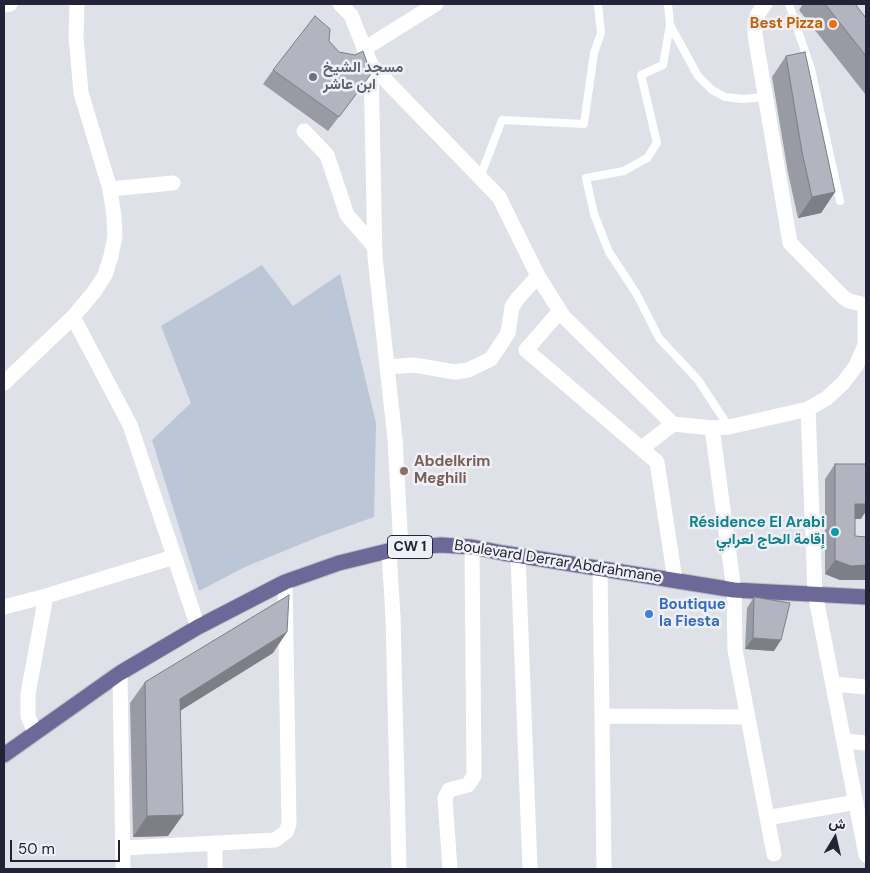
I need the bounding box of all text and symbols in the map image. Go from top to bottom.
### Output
place label: Best Pizza [750,15,823,33]
marker: Best Pizza [827,18,839,30]
place label: مسجد الشيخ ابن عاشر [323,59,403,94]
marker: مسجد الشيخ ابن عاشر [307,71,319,83]
place label: Abdelkrim Meghili [414,453,490,488]
marker: Abdelkrim Meghili [398,465,410,477]
place label: Résidence El Arabi إقامة الحاج لعرابي [689,514,825,549]
marker: Résidence El Arabi إقامة الحاج لعرابي [829,526,841,538]
road number: CW 1 [388,536,432,558]
street label: Boulevard Derrar Abdrahmane [453,537,663,587]
place label: Boutique la Fiesta [659,596,726,631]
marker: Boutique la Fiesta [643,608,655,620]
north arrow [810,813,860,863]
text: ش [828,813,847,833]
scale bar [12,830,122,862]
text: 50 m [18,839,55,859]

